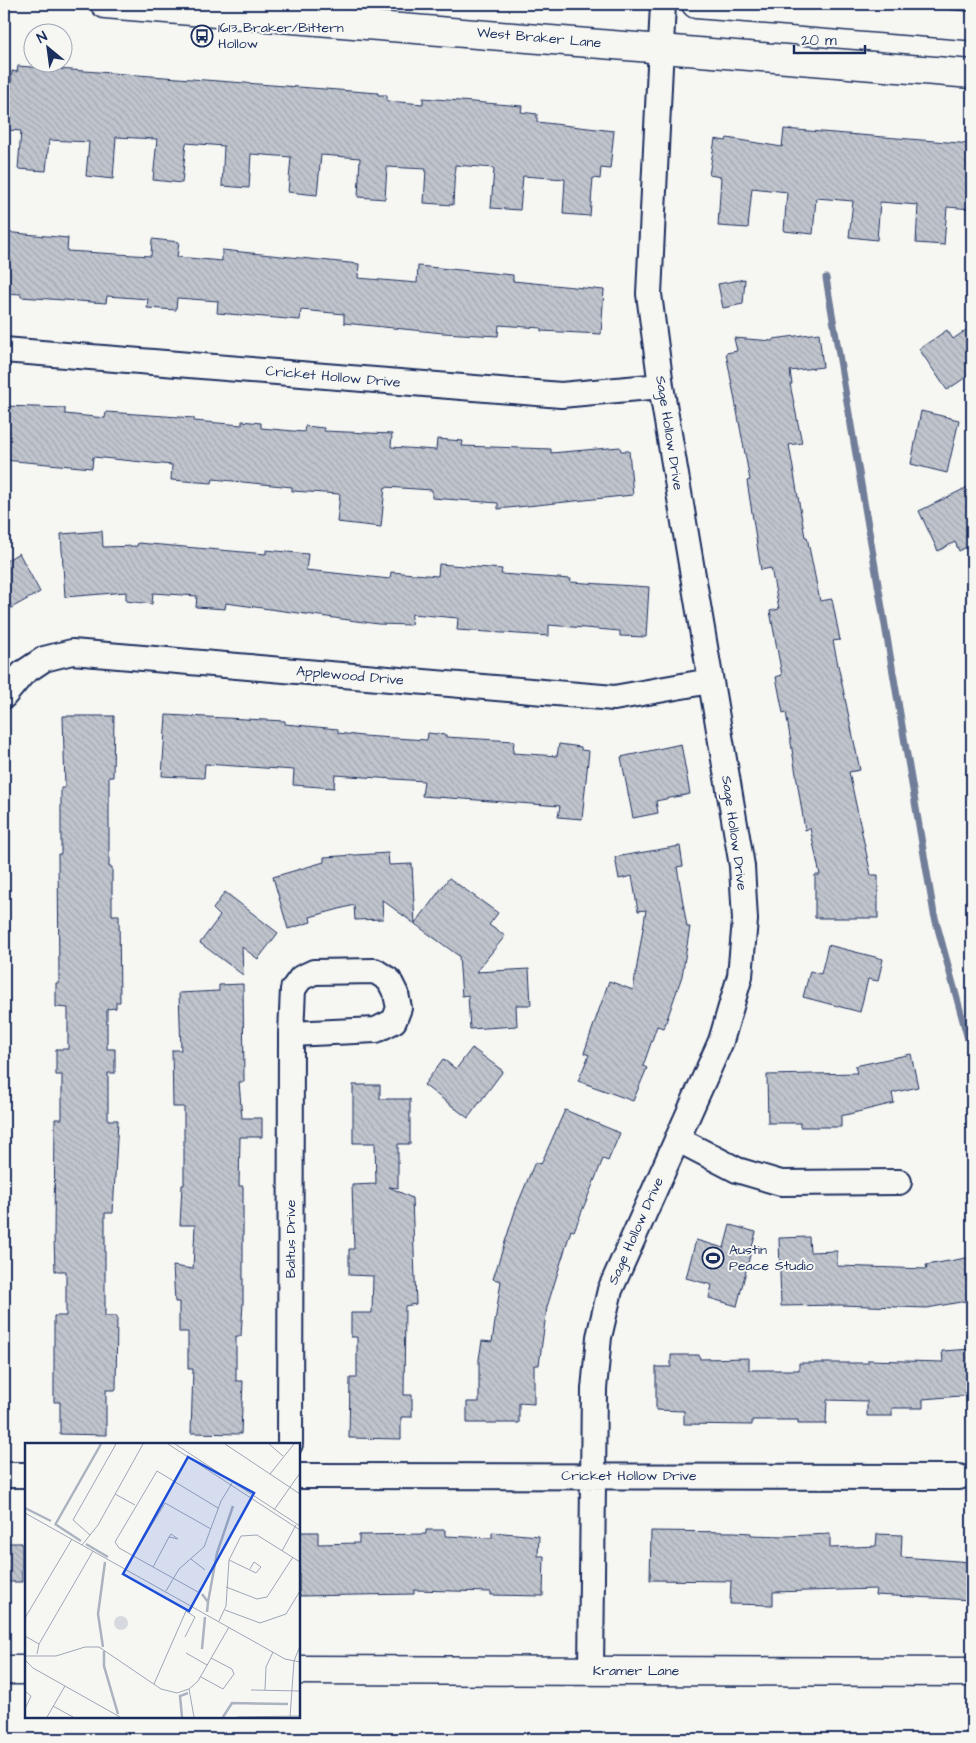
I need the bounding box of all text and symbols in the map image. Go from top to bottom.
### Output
place label: 1613 Braker/Bittern Hollow [218,18,344,54]
north arrow [22,22,72,72]
scale bar [794,22,865,54]
street label: West Braker Lane [476,23,602,53]
bus stop icon: 1613 Braker/Bittern Hollow [190,24,214,48]
text: N [33,27,51,48]
text: 20 m [801,30,837,51]
street label: Cricket Hollow Drive [265,361,402,393]
street label: Sage Hollow Drive [650,374,688,492]
street label: Applewood Drive [295,661,405,691]
street label: Sage Hollow Drive [716,774,752,892]
street label: Sage Hollow Drive [603,1174,669,1288]
street label: Baltus Drive [281,1199,301,1278]
place label: Austin Peace Studio [729,1240,814,1276]
sports icon: Austin Peace Studio [701,1246,725,1270]
inset map [25,1443,300,1718]
street label: Cricket Hollow Drive [561,1466,697,1486]
street label: Kramer Lane [593,1661,680,1681]

